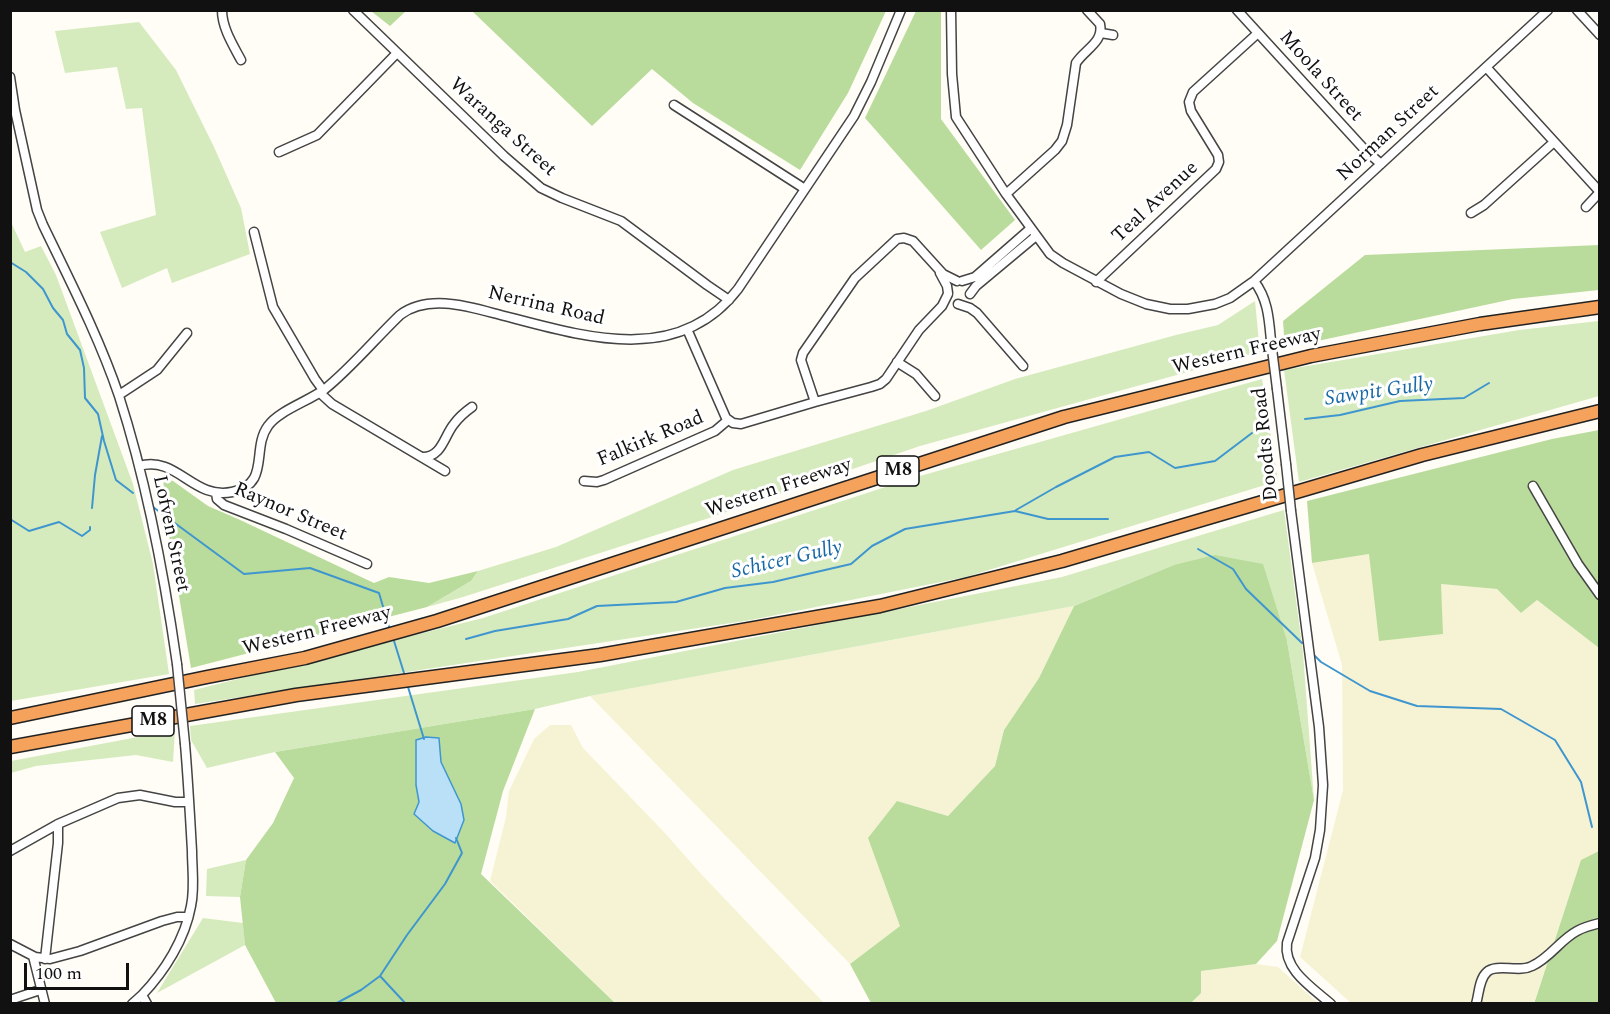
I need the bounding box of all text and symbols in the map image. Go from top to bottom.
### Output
street label: Moola Street [1273,27,1367,127]
street label: Waranga Street [443,73,561,183]
street label: Norman Street [1333,81,1445,187]
street label: Teal Avenue [1108,157,1204,249]
street label: Nerrina Road [485,282,607,332]
street label: Western Freeway [1170,323,1324,381]
water label: Sawpit Gully [1323,373,1435,413]
street label: Doodts Road [1249,386,1285,502]
street label: Falkirk Road [594,407,708,473]
street label: Western Freeway [703,454,855,524]
road number: M8 [877,456,919,486]
street label: Lofven Street [146,473,194,595]
street label: Raynor Street [230,478,350,548]
water label: Schicer Gully [729,536,845,586]
street label: Western Freeway [240,602,394,662]
road number: M8 [132,706,174,736]
scale bar [27,951,132,989]
text: 100 m [35,960,82,987]

